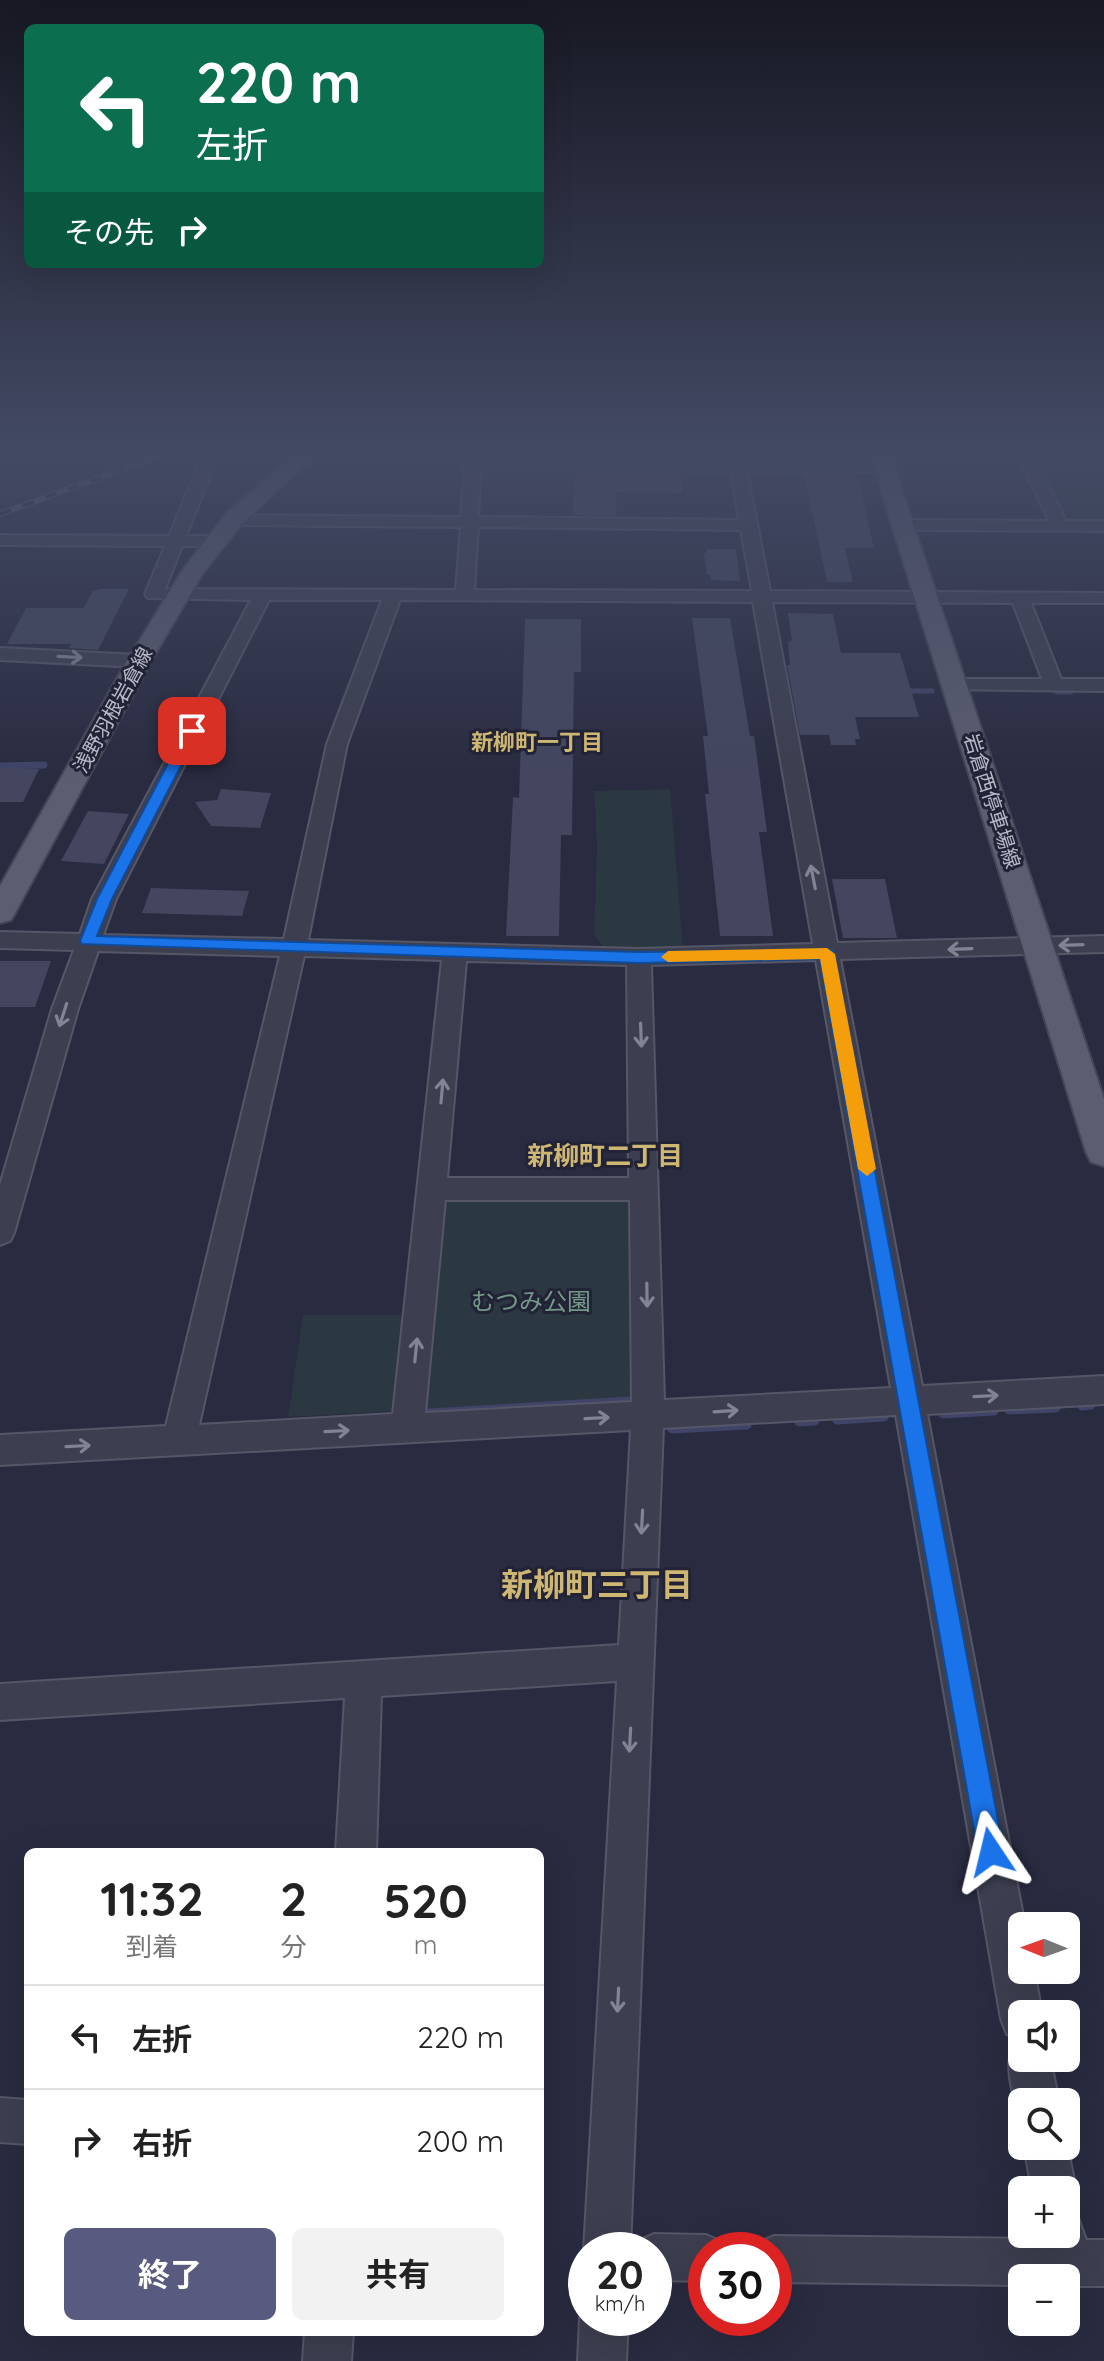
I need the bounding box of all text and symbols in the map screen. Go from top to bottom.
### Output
text: 220 m [196,47,361,117]
icon: left [64,56,168,160]
text: 左折 [196,122,268,167]
icon: right [170,208,214,252]
text: その先 [64,213,154,251]
street label: 浅野羽根岩倉線 [68,642,157,777]
one-way arrow [56,649,83,664]
pin [158,697,226,765]
icon: arrive [170,709,214,753]
district label: 新柳町一丁目 [471,728,603,756]
street label: 岩倉西停車場線 [959,730,1026,871]
one-way arrow [805,865,820,890]
one-way arrow [1058,938,1085,953]
one-way arrow [947,941,974,956]
one-way arrow [55,1001,70,1027]
one-way arrow [634,1021,649,1048]
one-way arrow [435,1078,450,1105]
district label: 新柳町二丁目 [527,1139,683,1172]
one-way arrow [639,1281,655,1308]
park label: むつみ公園 [471,1286,591,1316]
one-way arrow [408,1337,423,1364]
one-way arrow [972,1388,999,1403]
one-way arrow [712,1403,739,1418]
one-way arrow [583,1411,610,1426]
one-way arrow [324,1424,350,1439]
one-way arrow [64,1438,91,1453]
one-way arrow [634,1508,649,1535]
district label: 新柳町三丁目 [501,1564,693,1604]
one-way arrow [622,1726,637,1753]
position arrow [949,1810,1033,1894]
text: 11:32 [100,1868,204,1928]
text: 2 [280,1868,307,1928]
text: 520 [383,1870,468,1930]
north arrow [1008,1912,1080,1984]
map controls [1008,1912,1080,2336]
text: m [414,1928,437,1961]
text: 到着 [126,1930,178,1963]
text: 分 [281,1930,307,1963]
one-way arrow [611,1986,626,2013]
button: sound [1008,2000,1080,2072]
icon: left [64,2015,108,2059]
text: 220 m [417,2018,504,2056]
text: 左折 [132,2020,192,2058]
button: search [1008,2088,1080,2160]
icon: right [64,2119,108,2163]
text: 200 m [416,2122,504,2160]
text: 右折 [132,2124,192,2162]
button: + [1008,2176,1080,2248]
button: 終了 [64,2228,276,2320]
button: 共有 [292,2228,504,2320]
speed limit sign: 30 [688,2232,792,2336]
text: 20 [596,2249,644,2299]
button: − [1008,2264,1080,2336]
text: km/h [595,2291,645,2316]

